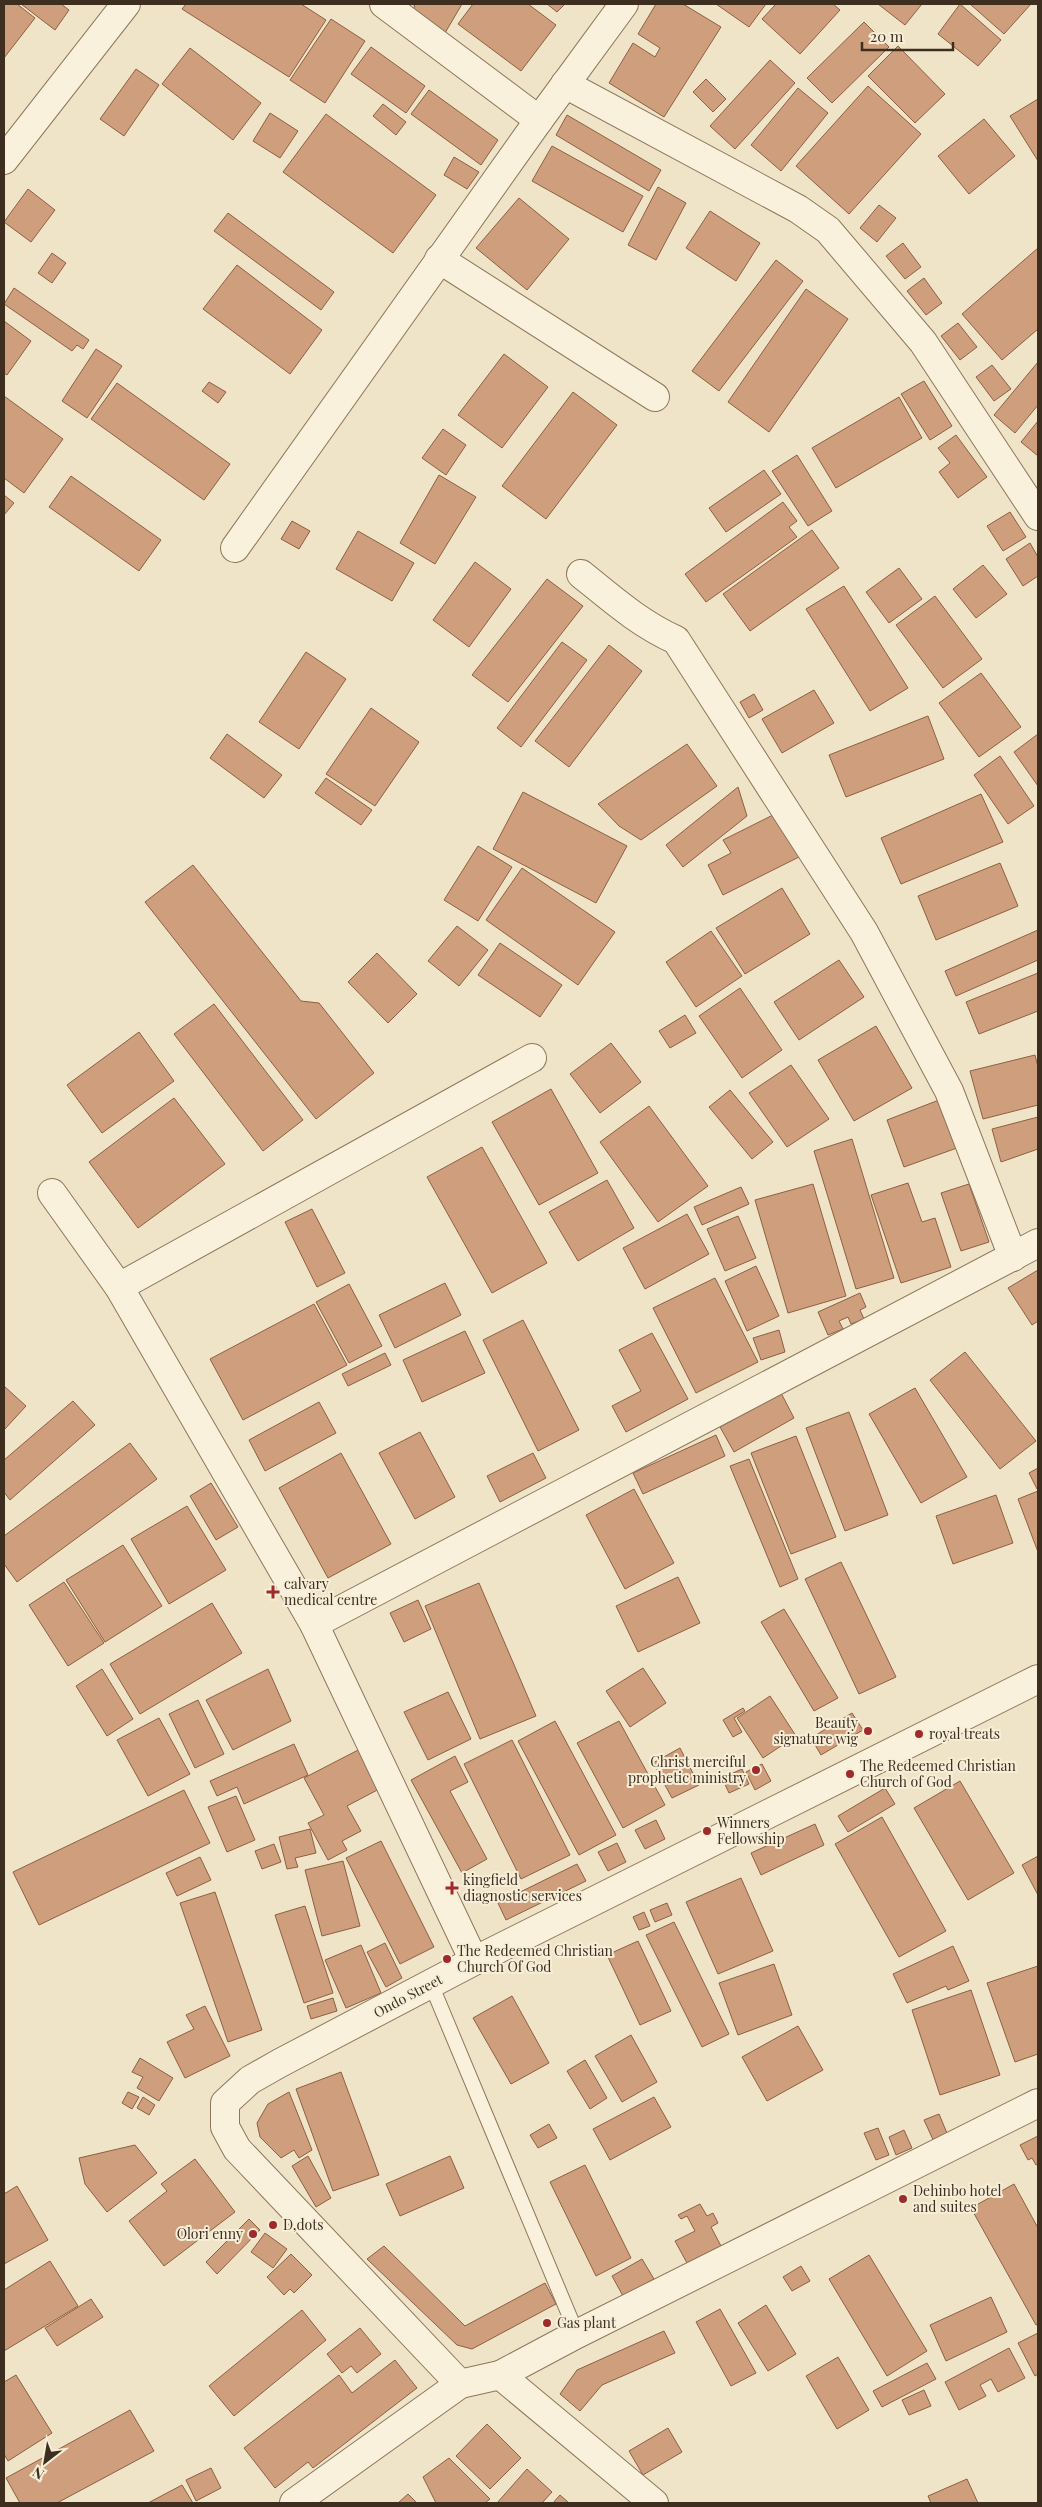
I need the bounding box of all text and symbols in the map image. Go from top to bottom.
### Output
scale bar [862,20,953,52]
text: 20 m [870,26,904,46]
place label: calvary medical centre [284,1574,377,1609]
marker: calvary medical centre [266,1585,280,1599]
place label: Beauty signature wig [773,1713,859,1748]
place label: royal treats [929,1724,1000,1743]
marker: Beauty signature wig [862,1725,874,1737]
marker: royal treats [913,1728,925,1740]
place label: Christ merciful prophetic ministry [628,1752,746,1787]
place label: The Redeemed Christian Church of God [860,1756,1016,1791]
marker: Christ merciful prophetic ministry [750,1764,762,1776]
marker: The Redeemed Christian Church of God [844,1768,856,1780]
place label: Winners Fellowship [716,1813,785,1848]
marker: Winners Fellowship [701,1825,713,1837]
place label: kingfield diagnostic services [463,1870,582,1905]
marker: kingfield diagnostic services [445,1881,459,1895]
place label: The Redeemed Christian Church Of God [457,1941,613,1976]
marker: The Redeemed Christian Church Of God [441,1953,453,1965]
street label: Ondo Street [370,1969,447,2022]
place label: Dehinbo hotel and suites [913,2181,1001,2216]
marker: Dehinbo hotel and suites [897,2193,909,2205]
place label: D,dots [283,2215,324,2234]
marker: D,dots [267,2219,279,2231]
place label: Olori enny [177,2224,243,2243]
marker: Olori enny [247,2228,259,2240]
place label: Gas plant [557,2313,617,2332]
marker: Gas plant [541,2317,553,2329]
north arrow [20,2437,70,2487]
text: N [29,2463,47,2484]

